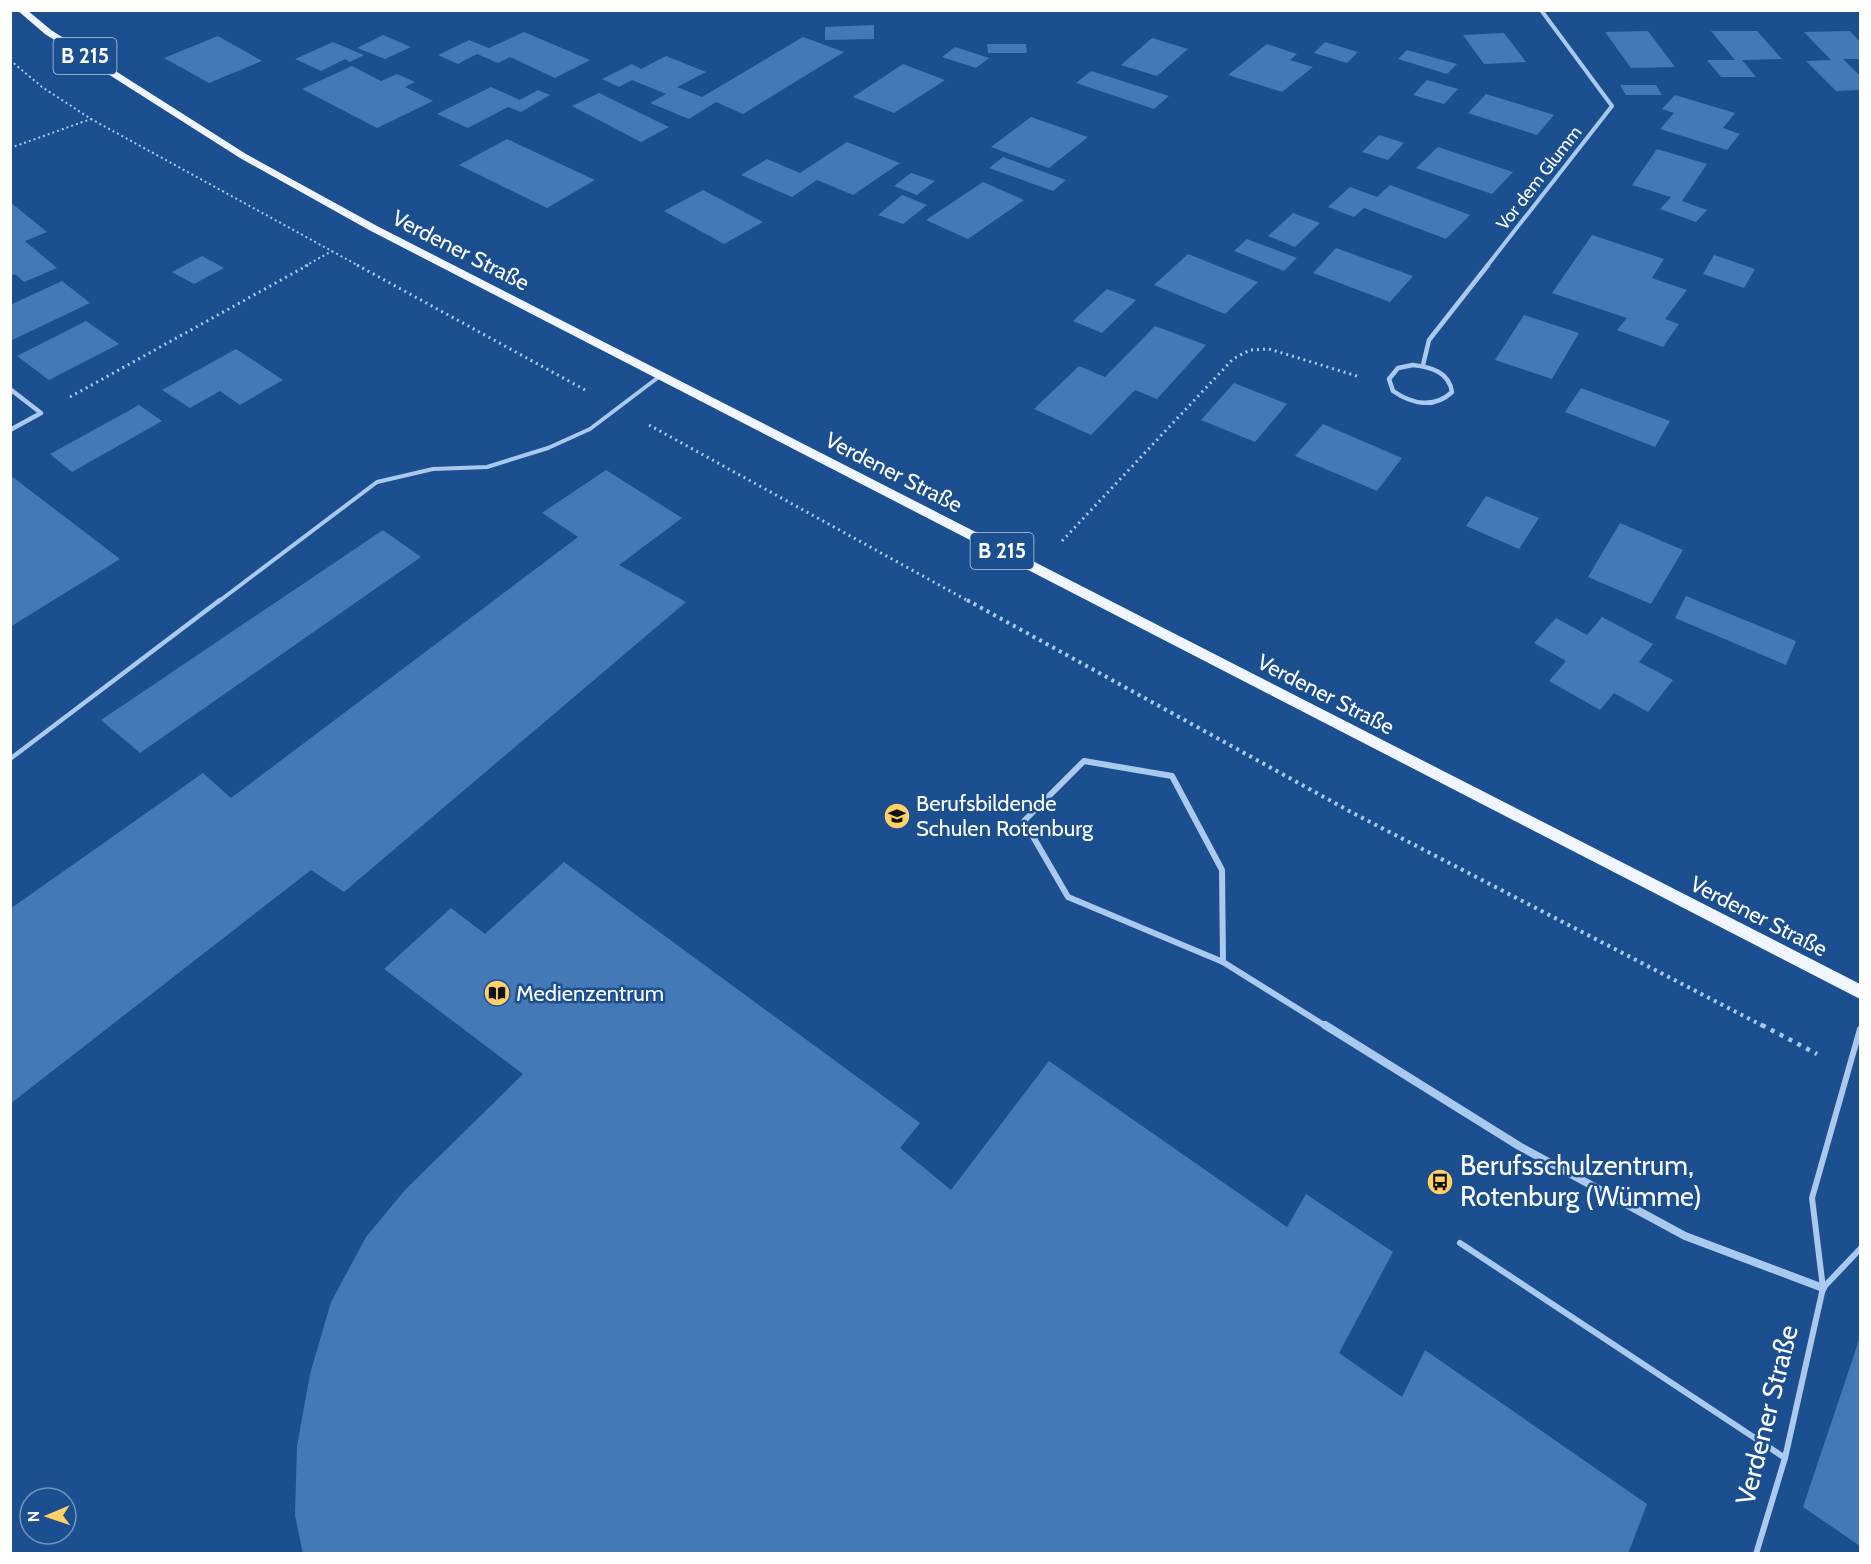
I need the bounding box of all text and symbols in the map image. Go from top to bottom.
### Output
road number: B 215 [54,38,116,74]
street label: Vor dem Glumm [1492,122,1586,234]
street label: Verdener Straße [388,204,534,297]
street label: Verdener Straße [821,426,967,519]
road number: B 215 [970,533,1034,569]
street label: Verdener Straße [1253,648,1399,741]
place label: Berufsbildende Schulen Rotenburg [916,790,1094,842]
school or university icon: Berufsbildende Schulen Rotenburg [882,801,912,831]
street label: Verdener Straße [1686,870,1832,963]
library icon: Medienzentrum [482,978,512,1008]
place label: Medienzentrum [516,980,664,1007]
place label: Berufsschulzentrum, Rotenburg (Wümme) [1460,1149,1702,1213]
bus stop icon: Berufsschulzentrum, Rotenburg (Wümme) [1425,1167,1455,1197]
street label: Verdener Straße [1728,1321,1805,1508]
north arrow [18,1486,78,1546]
text: N [24,1511,43,1522]

